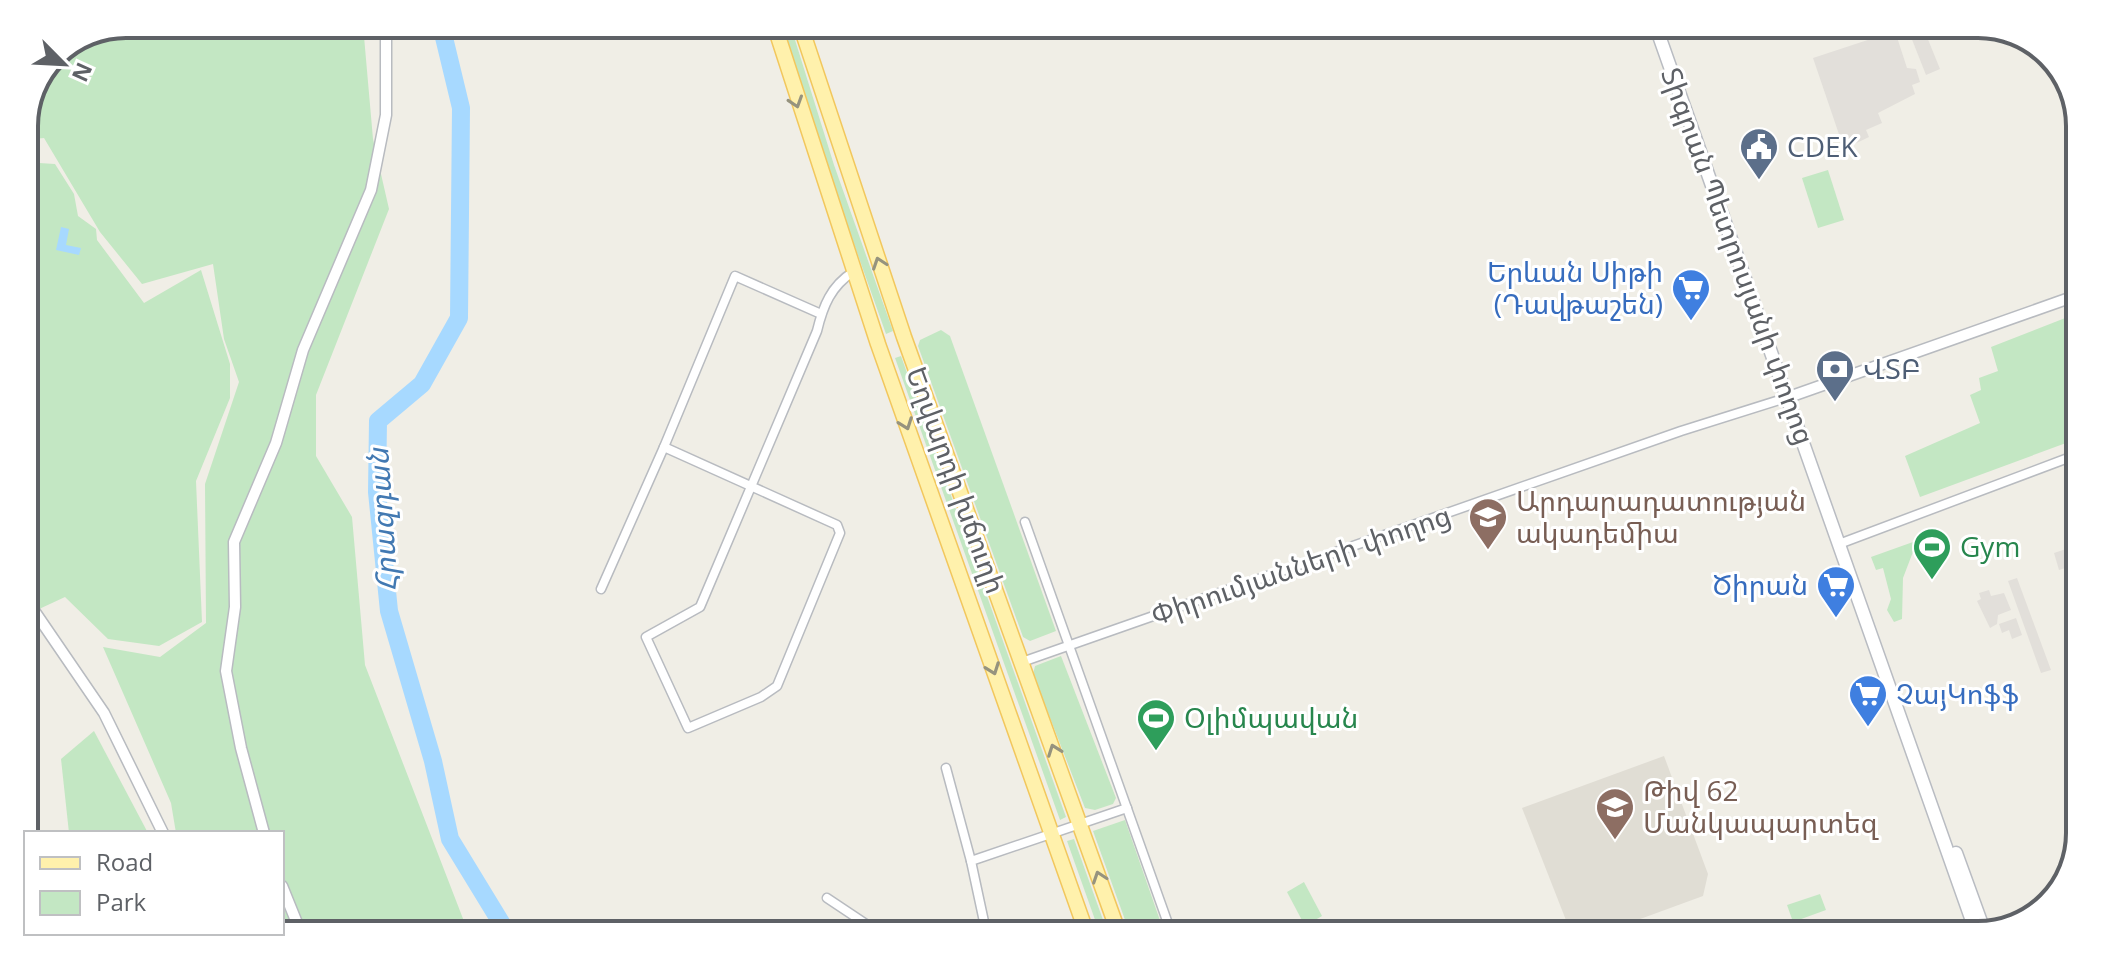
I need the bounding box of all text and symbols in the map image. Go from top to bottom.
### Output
north arrow [24,24,104,104]
text: N [66,58,101,87]
street label: Տիգրան Պետրոսյանի փողոց [1653,62,1825,449]
one-way arrow [787,94,803,108]
public building icon: CDEK [1738,126,1780,181]
place label: CDEK [1787,127,1859,165]
place label: Երևան Սիթի (Դավթաշեն) [1487,252,1663,322]
one-way arrow [872,257,888,271]
supermarket icon: Երևան Սիթի (Դավթաշեն) [1670,267,1712,322]
bank icon: ՎՏԲ [1814,348,1856,403]
place label: ՎՏԲ [1863,349,1921,387]
street label: Եղվարդի խճուղի [898,361,1016,598]
one-way arrow [897,417,913,431]
water label: Հրազդան [356,445,407,593]
place label: Արդարադատության ակադեմիա [1516,481,1806,551]
street label: Փիրումյանների փողոց [1146,495,1456,633]
school or university icon: Արդարադատության ակադեմիա [1467,496,1509,551]
sports icon: Gym [1911,526,1953,581]
place label: Gym [1960,527,2020,565]
supermarket icon: Ծիրան [1815,564,1857,619]
place label: Ծիրան [1712,565,1808,603]
one-way arrow [984,662,1000,676]
supermarket icon: ՉայԿոֆֆ [1847,673,1889,728]
place label: ՉայԿոֆֆ [1896,674,2019,712]
sports icon: Օլիմպավան [1135,697,1177,752]
place label: Օլիմպավան [1184,698,1358,736]
one-way arrow [1047,744,1063,758]
place label: Թիվ 62 Մանկապարտեզ [1643,771,1879,841]
school or university icon: Թիվ 62 Մանկապարտեզ [1594,786,1636,841]
legend [24,831,284,935]
text: Road [96,845,153,878]
one-way arrow [1093,871,1109,885]
text: Park [96,885,147,918]

